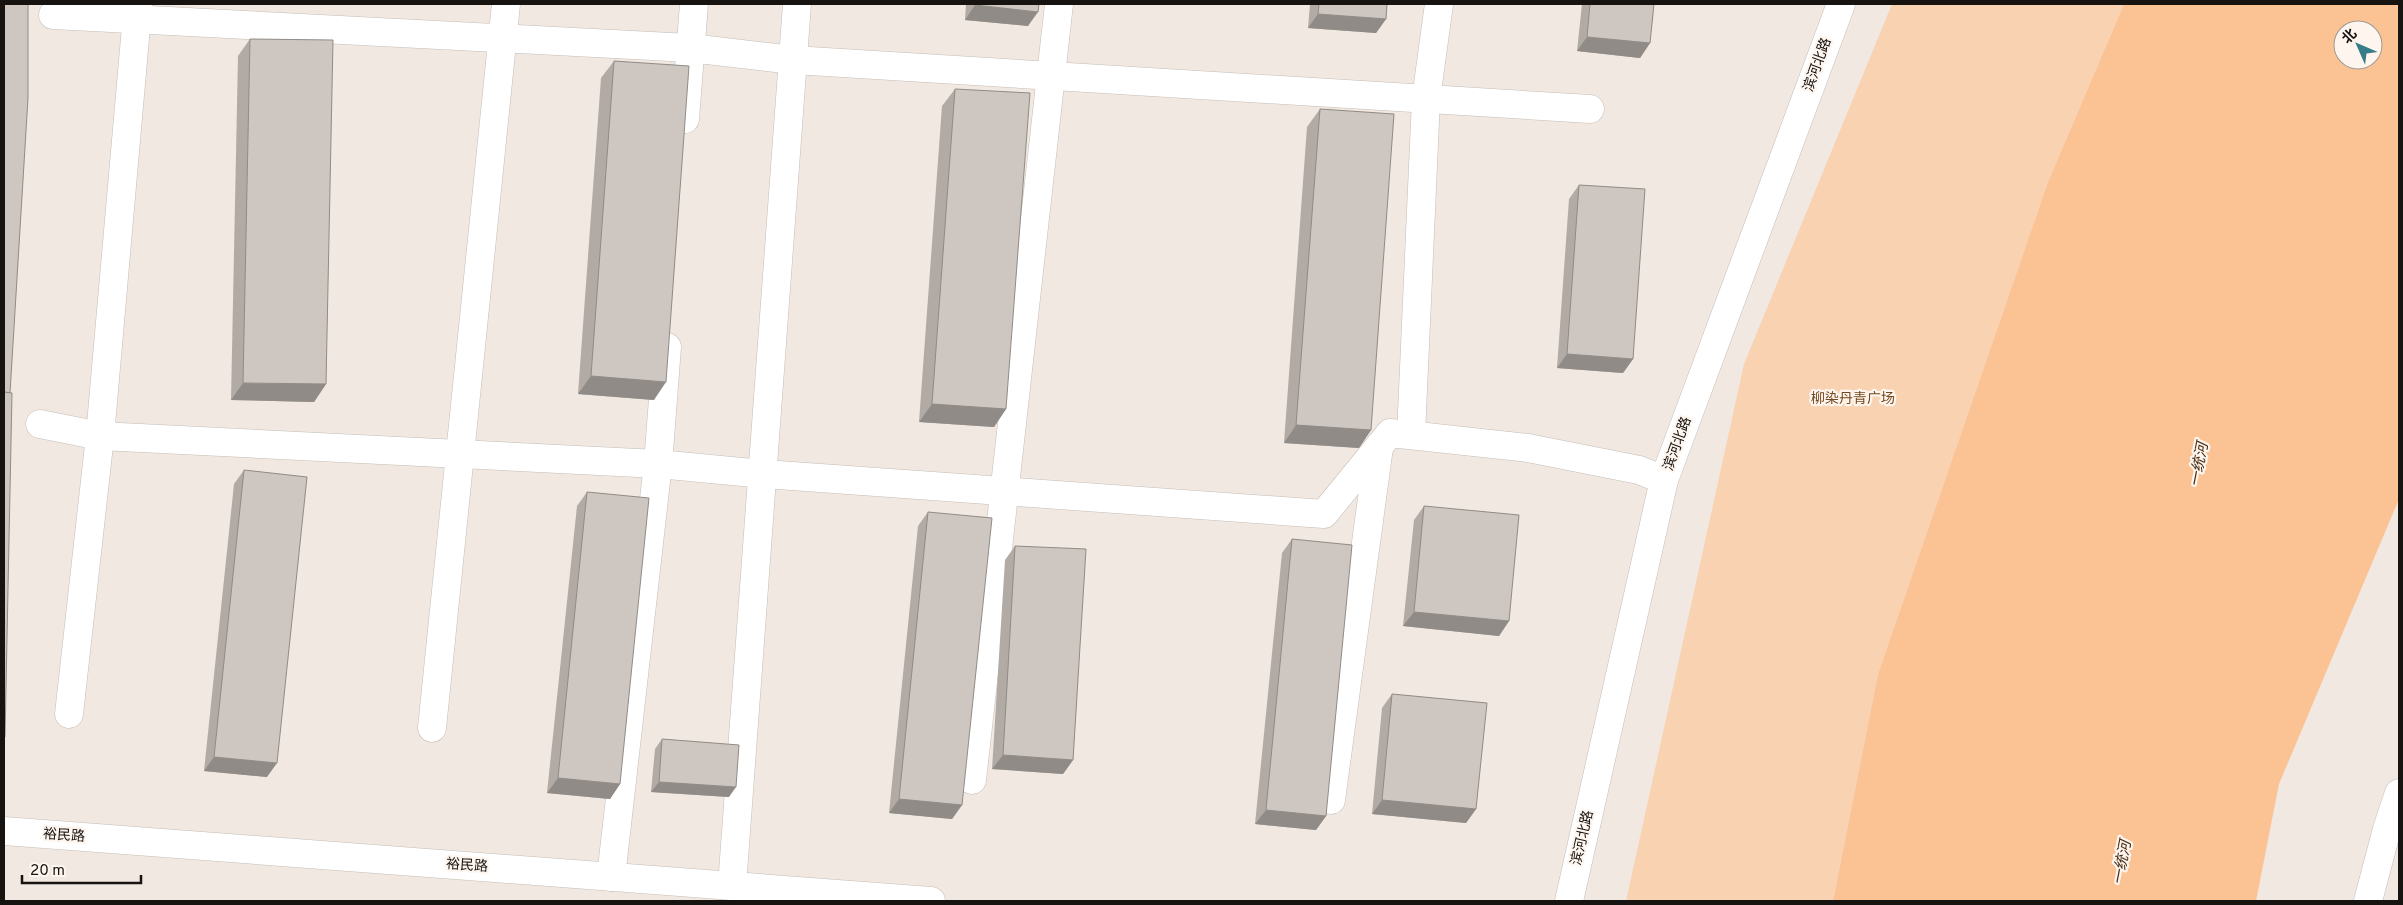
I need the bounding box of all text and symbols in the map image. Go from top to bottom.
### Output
north arrow [2333,20,2383,70]
text: 北 [2339,26,2361,48]
street label: 滨河北路 [1799,35,1836,94]
park label: 柳染丹青广场 [1811,390,1895,408]
street label: 滨河北路 [1659,414,1696,473]
water label: 一统河 [2186,438,2214,489]
street label: 滨河北路 [1567,809,1598,867]
street label: 裕民路 [42,826,86,846]
water label: 一统河 [2109,836,2137,887]
scale bar [22,852,141,884]
street label: 裕民路 [445,856,489,876]
text: 20 m [30,862,65,881]

